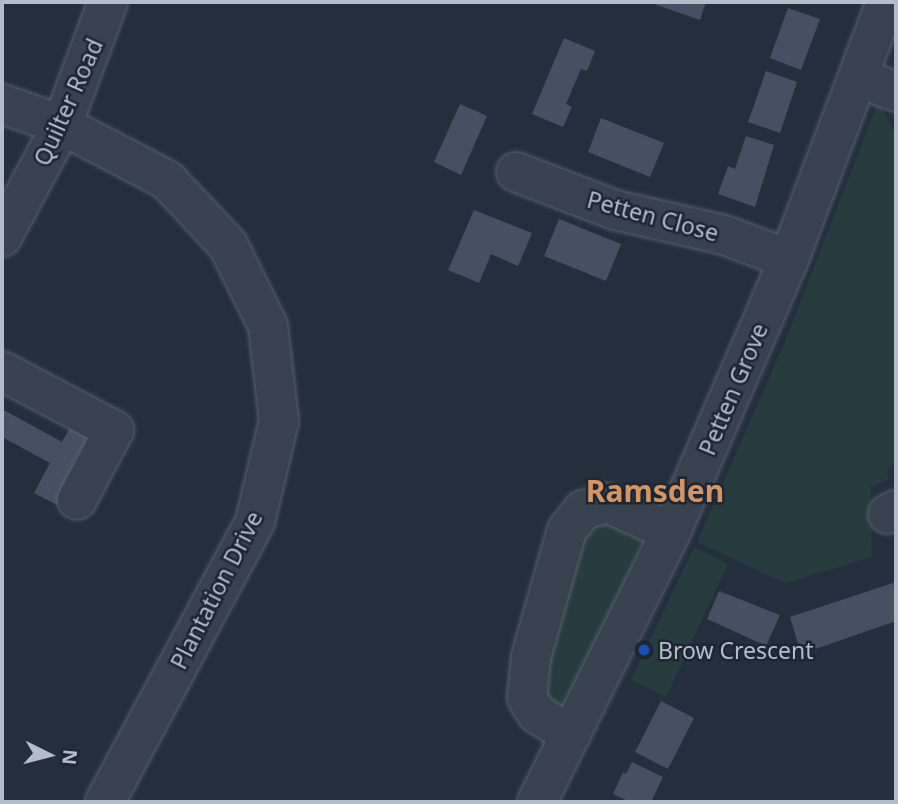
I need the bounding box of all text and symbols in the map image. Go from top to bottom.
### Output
street label: Quilter Road [28,34,108,170]
street label: Petten Close [584,185,722,247]
street label: Petten Grove [693,319,773,459]
district label: Ramsden [586,473,724,509]
street label: Plantation Drive [164,506,268,674]
place label: Brow Crescent [658,636,814,664]
marker: Brow Crescent [636,642,652,658]
north arrow [14,720,84,790]
text: N [56,748,84,766]

